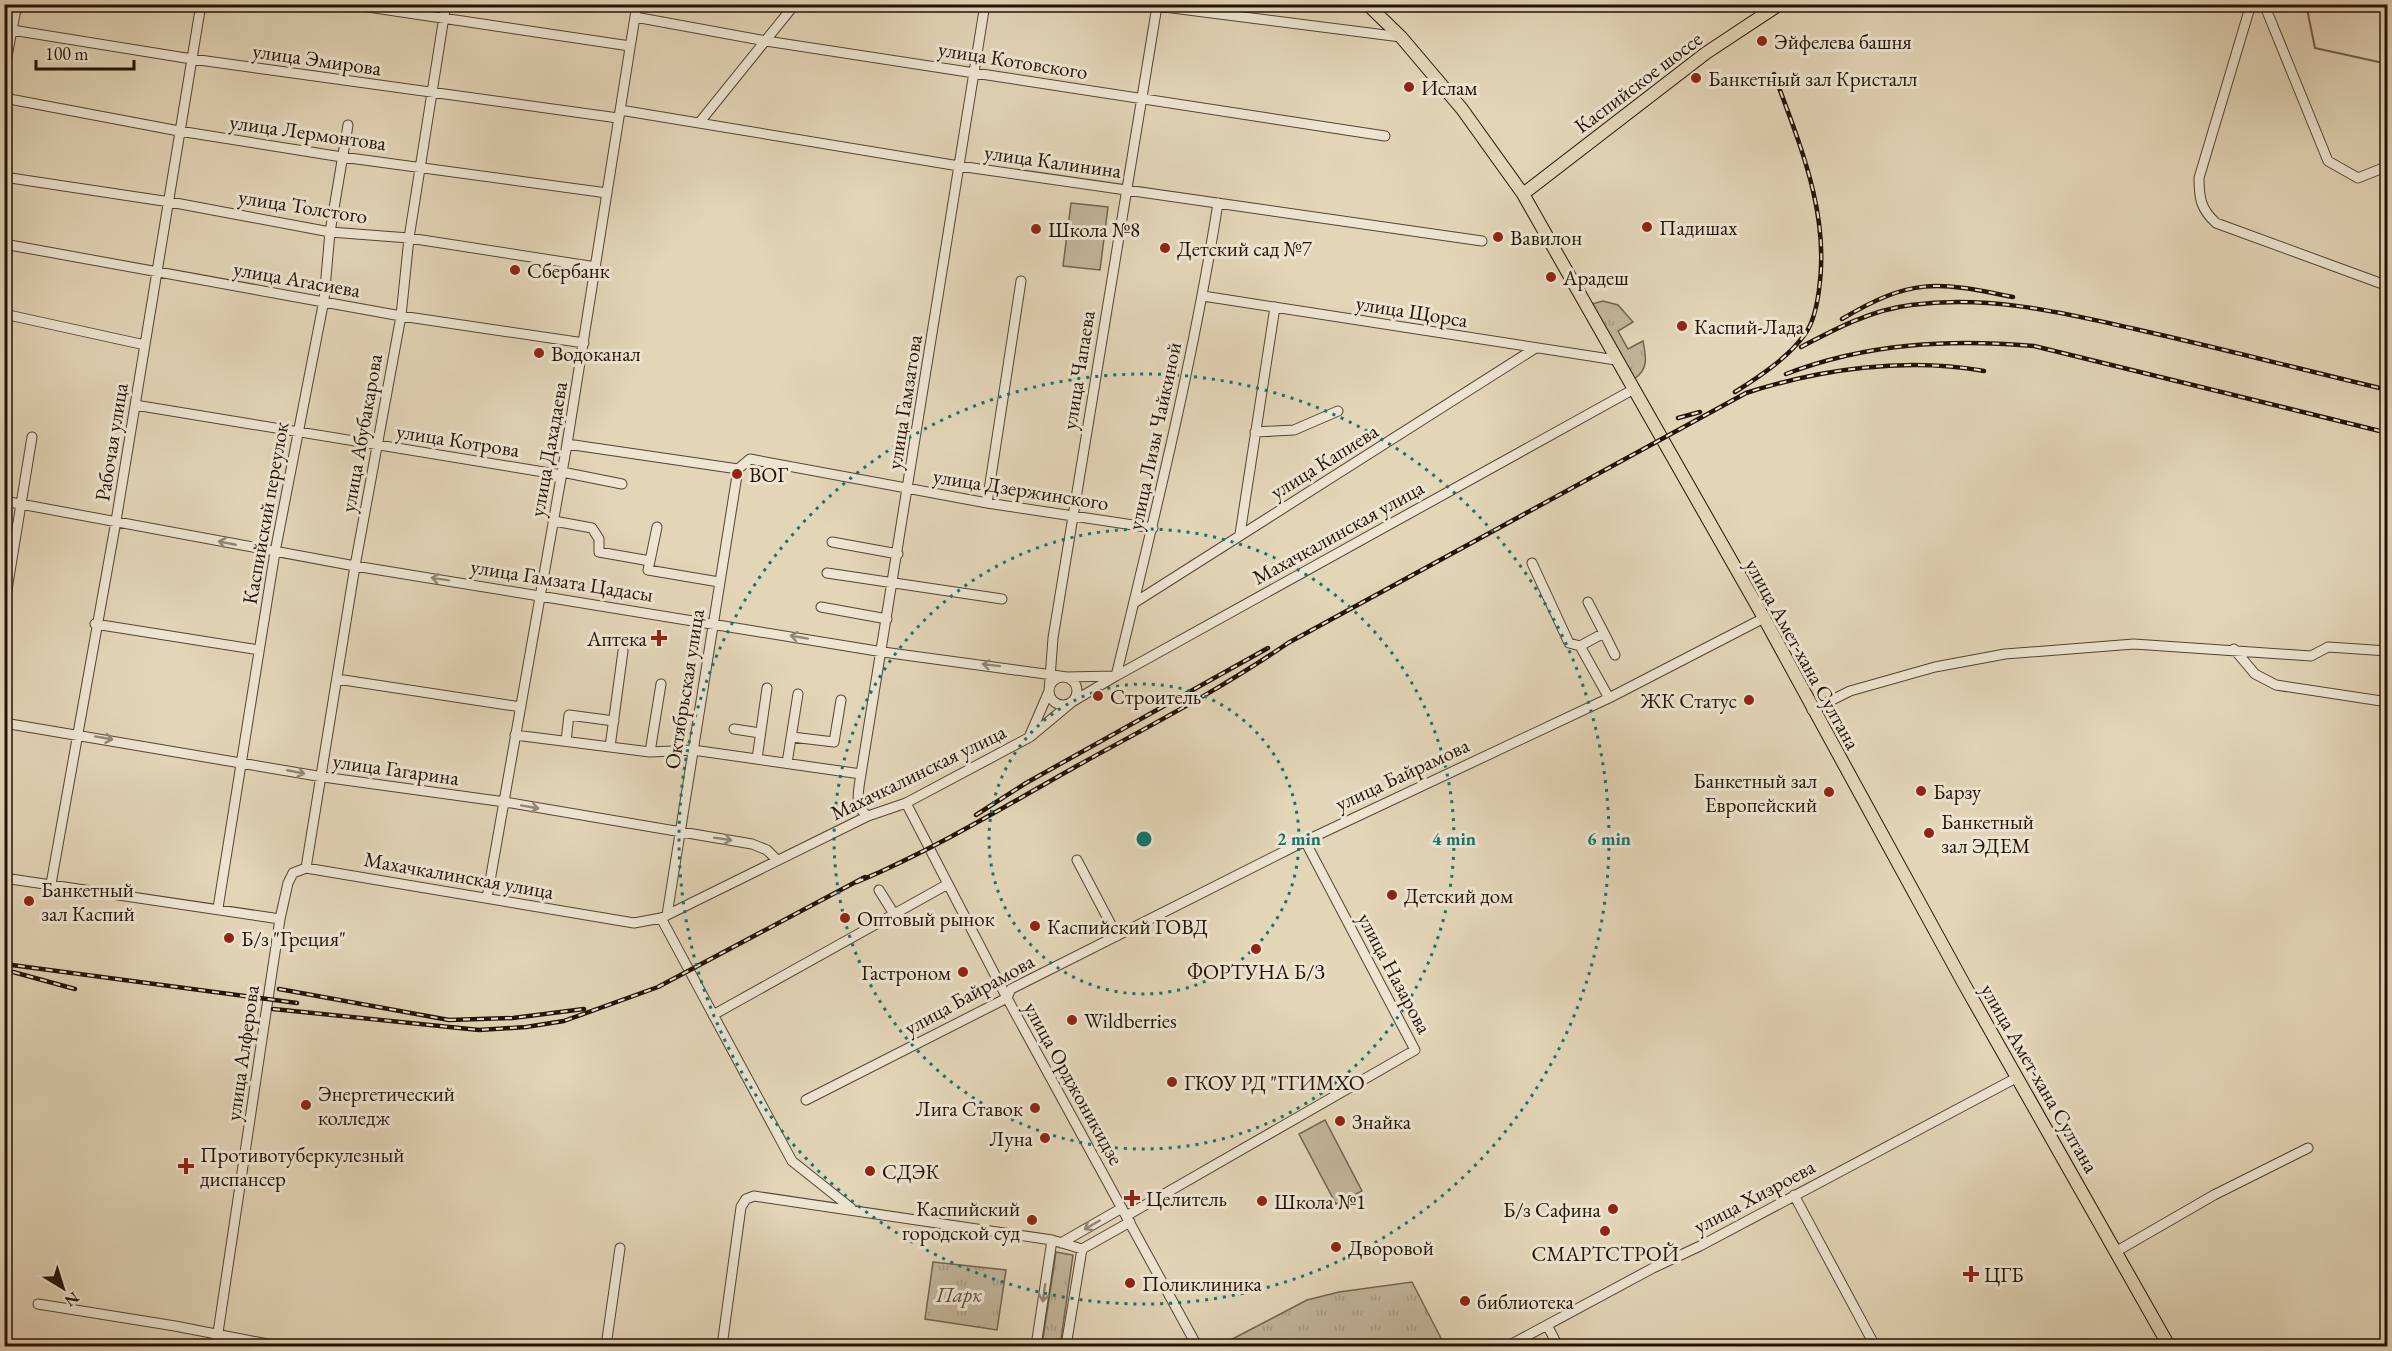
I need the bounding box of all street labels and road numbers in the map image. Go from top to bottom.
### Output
street label: Каспийское шоссе [1569,25,1707,139]
street label: улица Котовского [936,35,1090,85]
street label: улица Эмирова [251,37,384,81]
street label: улица Лермонтова [228,108,389,156]
street label: улица Калинина [983,138,1124,184]
street label: улица Толстого [236,182,370,230]
street label: улица Агасиева [231,255,363,304]
street label: улица Щорса [1354,289,1470,333]
street label: улица Чапаева [1055,308,1101,432]
street label: улица Гамзатова [880,332,928,471]
street label: улица Лизы Чайкиной [1121,340,1187,532]
street label: улица Абубакарова [334,351,388,514]
street label: улица Дахадаева [523,379,573,519]
street label: Рабочая улица [88,380,134,503]
street label: улица Котрова [395,417,522,463]
street label: улица Капиева [1265,417,1384,505]
street label: Каспийский переулок [236,420,294,606]
street label: улица Дзержинского [931,462,1111,516]
street label: Махачкалинская улица [1247,473,1429,590]
street label: улица Гамзата Цадасы [469,552,655,608]
street label: улица Амет-хана Султана [1739,554,1867,755]
street label: Октябрьская улица [658,606,710,771]
street label: Махачкалинская улица [826,717,1011,826]
street label: улица Байрамова [1331,731,1474,817]
street label: улица Гагарина [331,747,462,791]
street label: Махачкалинская улица [362,845,557,905]
street label: улица Назарова [1352,908,1439,1039]
street label: улица Байрамова [899,947,1039,1041]
street label: улица Амет-хана Султана [1975,979,2106,1178]
street label: улица Алферова [219,983,265,1123]
street label: улица Орджоникидзе [1018,997,1130,1169]
street label: улица Хизроева [1689,1152,1820,1239]

